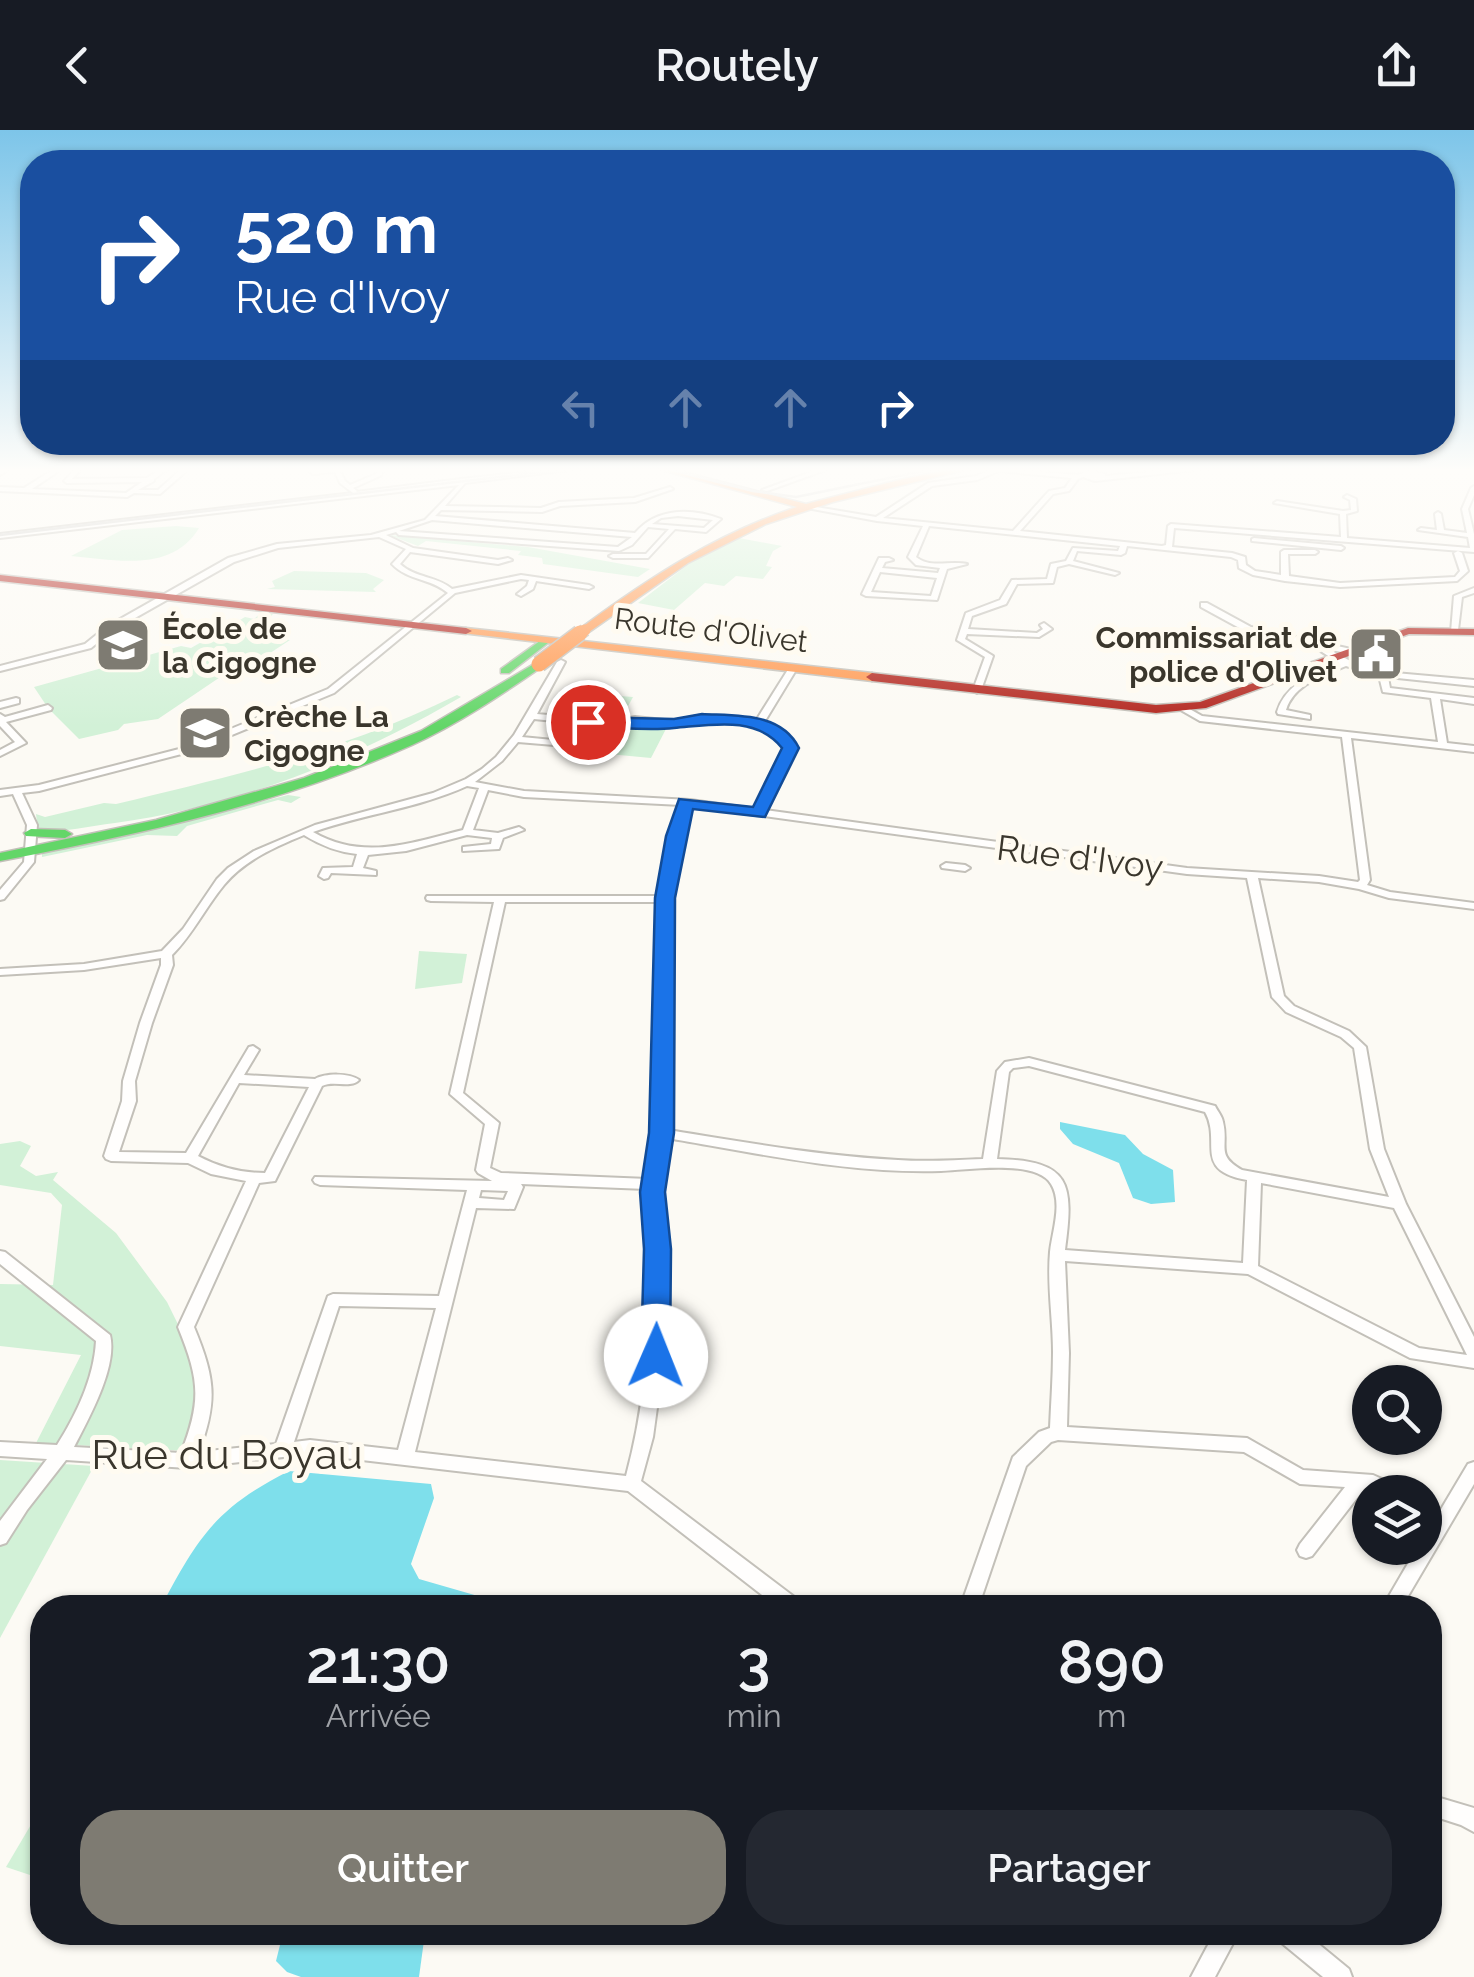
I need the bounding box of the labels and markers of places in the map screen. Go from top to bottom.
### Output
place label: École de la Cigogne [162,611,316,680]
school or university icon: École de la Cigogne [93,615,153,675]
place label: Commissariat de police d'Olivet [1096,620,1337,689]
public building icon: Commissariat de police d'Olivet [1346,624,1406,684]
pin [546,680,631,765]
place label: Crèche La Cigogne [244,699,389,768]
school or university icon: Crèche La Cigogne [175,703,235,763]

